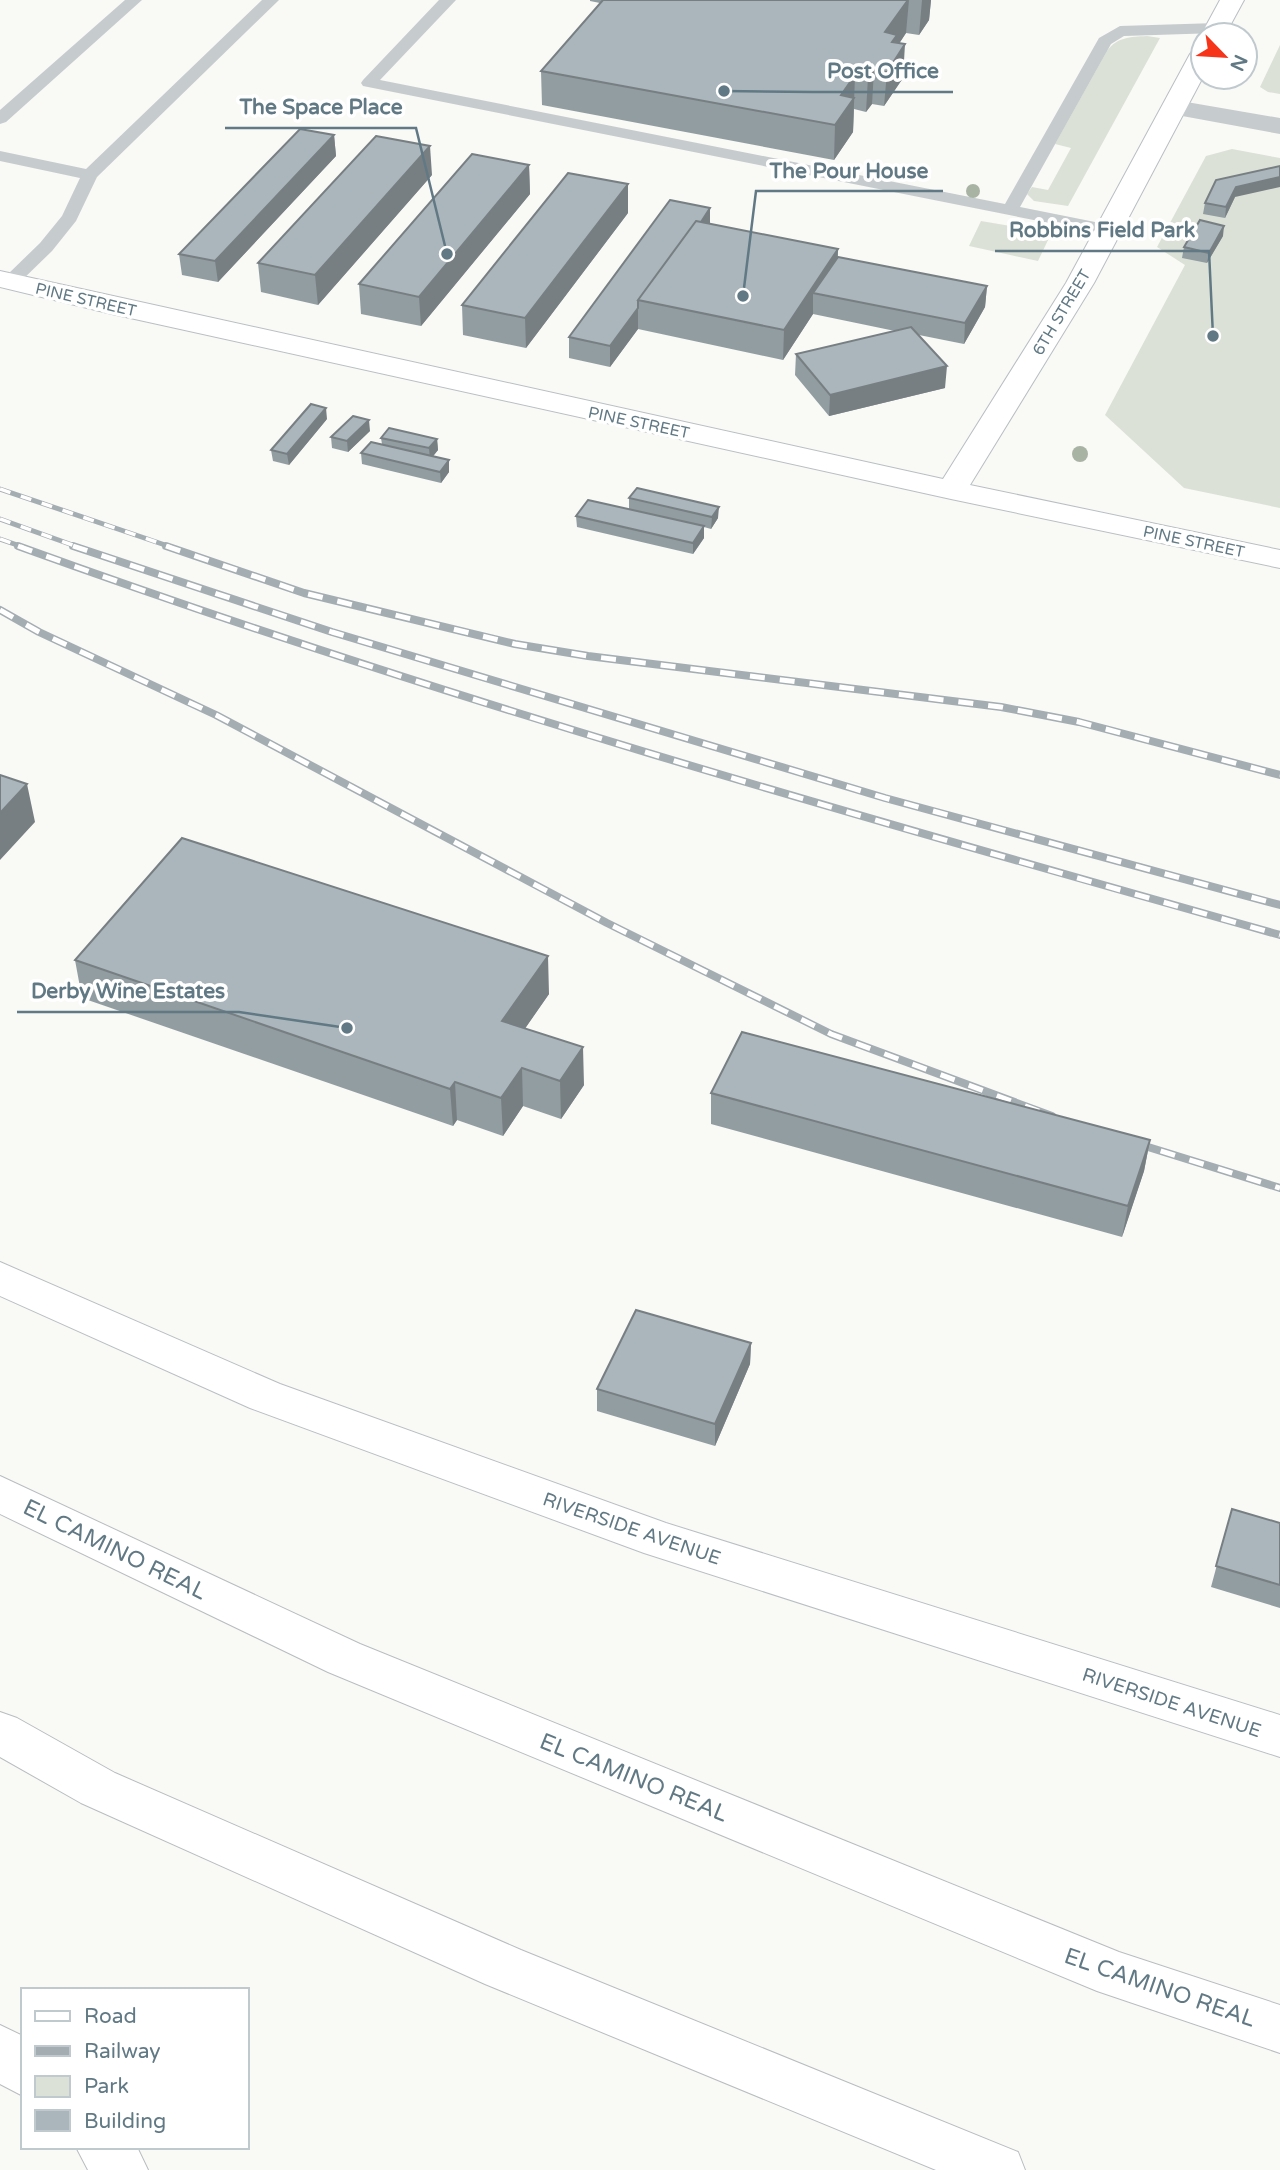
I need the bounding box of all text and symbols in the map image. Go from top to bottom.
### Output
north arrow [1189,21,1259,91]
callout: Post Office [813,50,953,92]
text: N [1225,51,1252,74]
text: Post Office [827,59,939,84]
callout: The Space Place [225,86,416,128]
text: The Space Place [238,95,403,120]
callout: The Pour House [756,149,943,191]
text: The Pour House [769,159,928,184]
callout: Robbins Field Park [995,209,1209,251]
text: Robbins Field Park [1009,218,1196,243]
street label: 6TH STREET [1028,266,1095,359]
street label: PINE STREET [33,279,138,321]
street label: PINE STREET [586,402,692,444]
street label: PINE STREET [1141,521,1247,563]
callout: Derby Wine Estates [17,970,239,1012]
text: Derby Wine Estates [31,979,225,1004]
street label: RIVERSIDE AVENUE [540,1488,724,1570]
street label: EL CAMINO REAL [18,1493,211,1606]
street label: RIVERSIDE AVENUE [1080,1664,1264,1742]
street label: EL CAMINO REAL [535,1727,732,1828]
street label: EL CAMINO REAL [1060,1942,1259,2034]
legend [21,1988,248,2149]
text: Road [84,2004,137,2029]
text: Railway [84,2039,161,2064]
text: Park [84,2074,129,2099]
text: Building [84,2109,166,2134]

